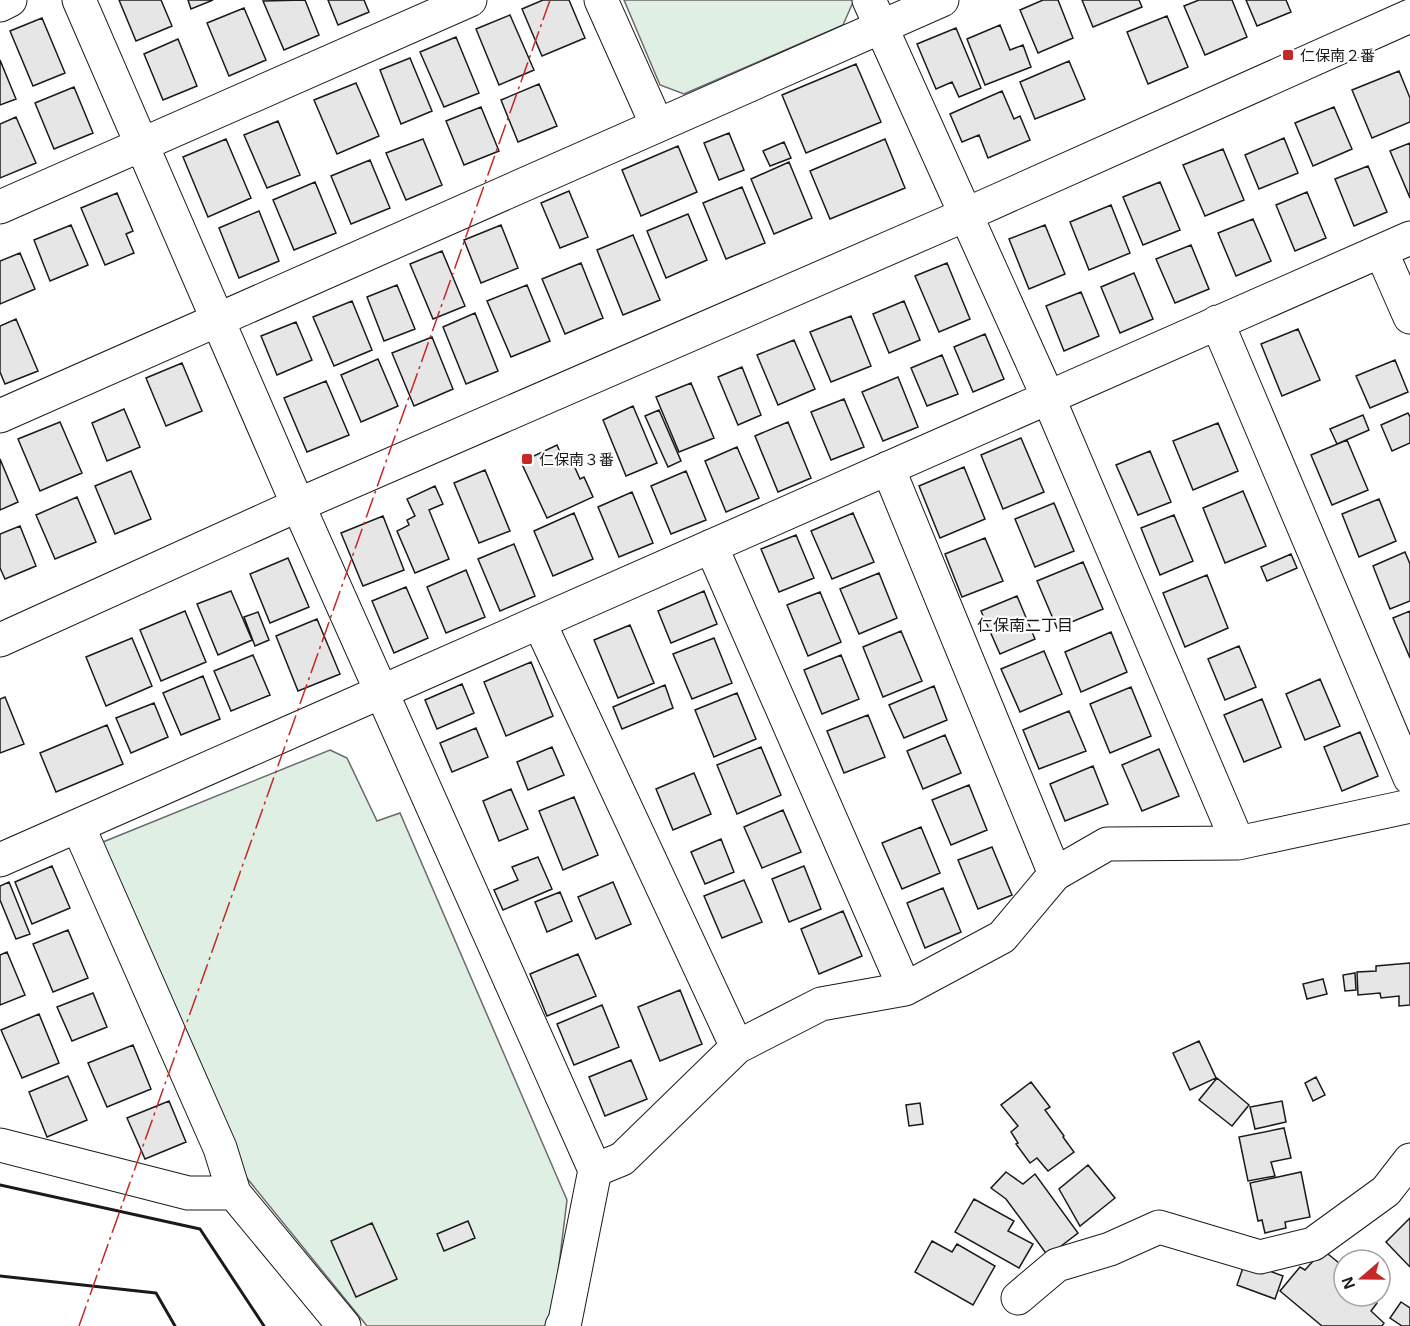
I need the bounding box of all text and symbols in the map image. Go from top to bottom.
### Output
place label: 仁保南２番 [1300,47,1375,64]
marker: 仁保南２番 [1281,48,1295,62]
place label: 仁保南３番 [539,451,614,468]
marker: 仁保南３番 [520,452,534,466]
district label: 仁保南二丁目 [977,617,1073,634]
north arrow [1332,1248,1392,1308]
text: N [1338,1275,1358,1291]

